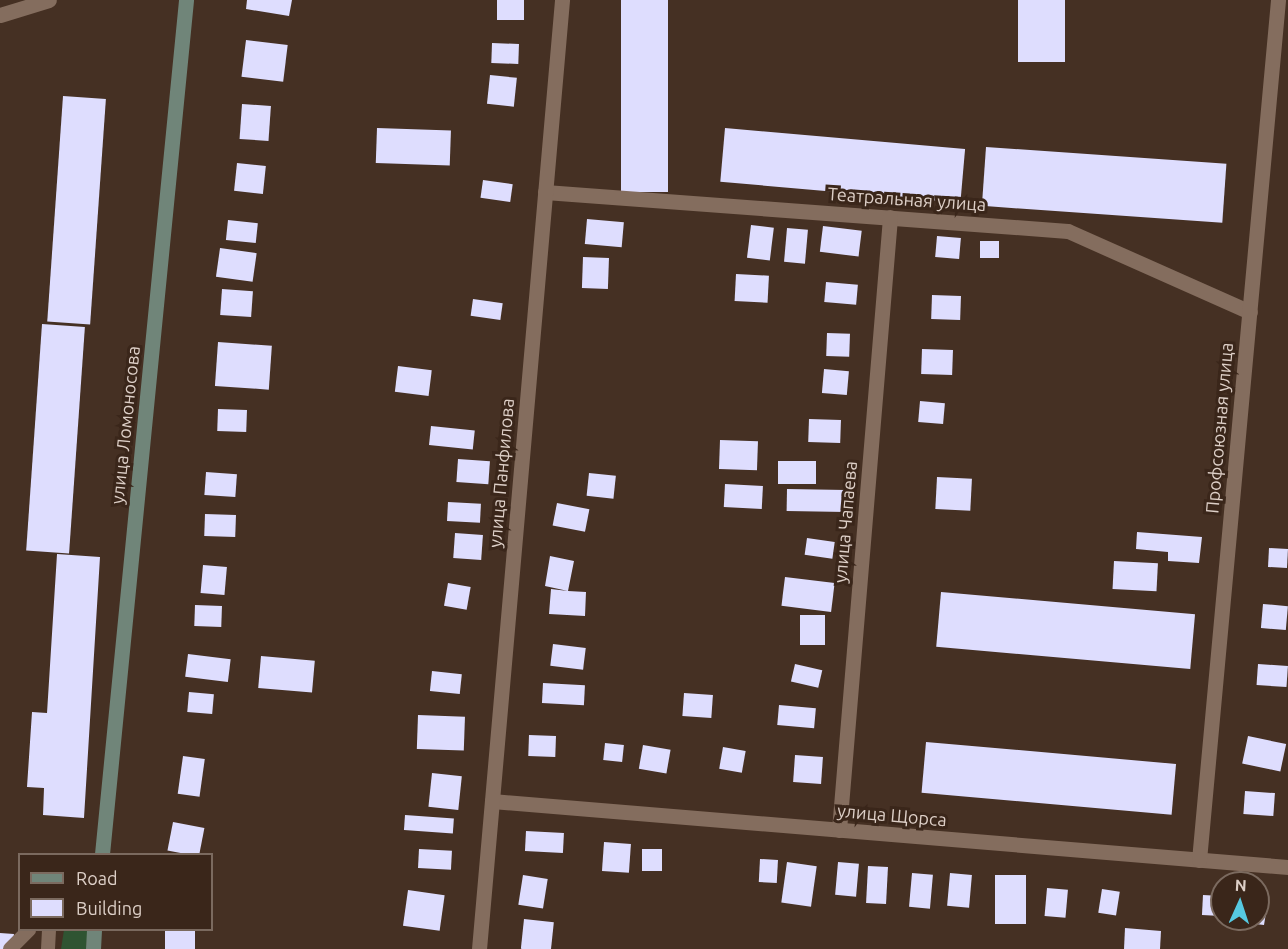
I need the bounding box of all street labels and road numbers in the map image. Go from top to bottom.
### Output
street label: Театральная улица [827,183,987,215]
street label: Профсоюзная улица [1201,342,1237,514]
street label: улица Ломоносова [106,345,144,505]
street label: улица Панфилова [484,397,518,549]
street label: улица Чапаева [829,460,861,584]
street label: улица Щорса [836,799,948,831]

